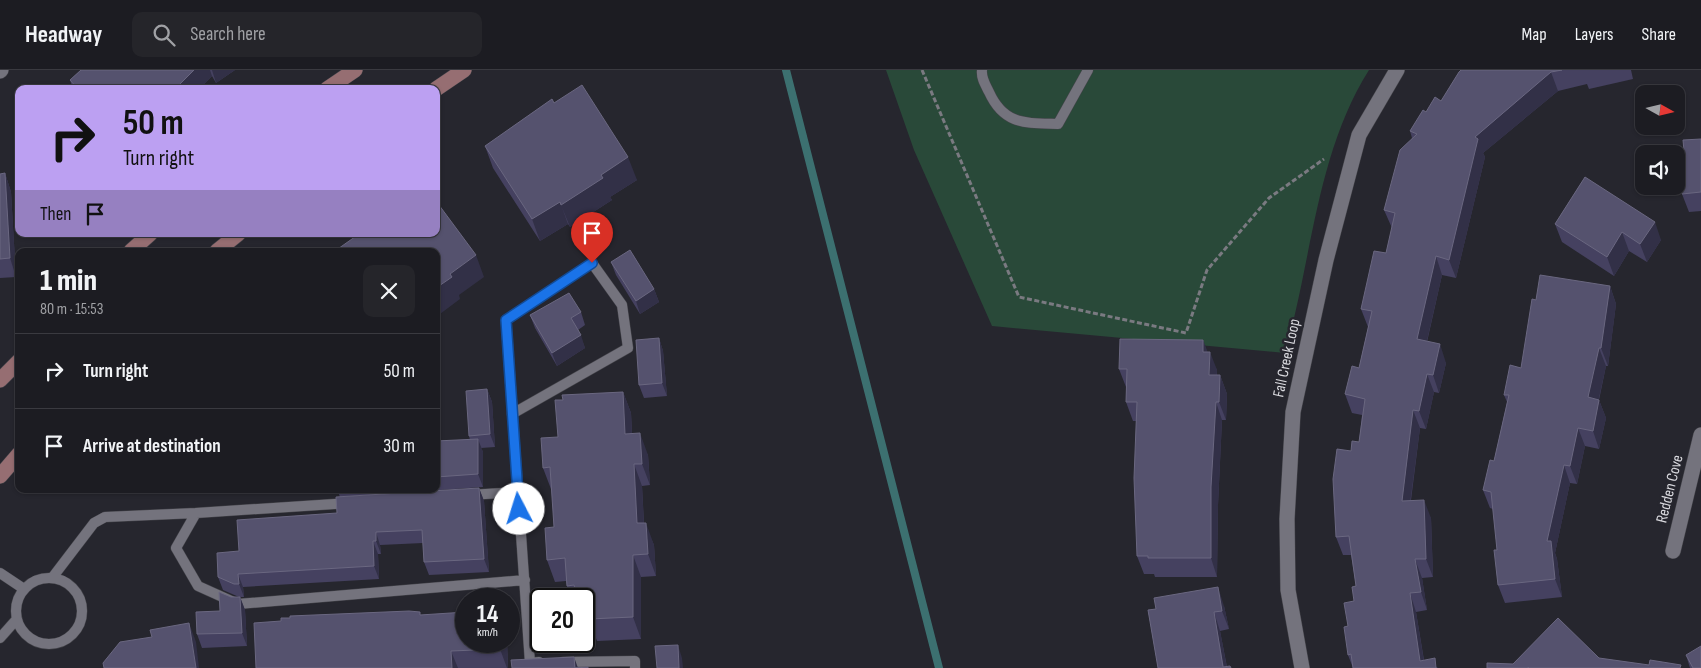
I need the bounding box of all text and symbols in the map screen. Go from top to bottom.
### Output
search box [132,12,482,57]
text: Headway [25,20,102,49]
icon: search [150,21,178,49]
text: Search here [190,23,266,46]
text: Map [1522,24,1547,45]
text: Layers [1575,24,1614,45]
text: Share [1642,24,1676,45]
north arrow [1635,85,1685,135]
map controls [1635,85,1685,195]
text: 50 m [123,102,184,145]
icon: right [40,105,105,170]
text: Turn right [123,145,194,172]
button: sound [1635,145,1685,195]
icon: arrive [81,200,109,228]
text: Then [40,203,71,226]
pin [571,212,613,263]
icon: arrive [578,219,606,247]
text: 1 min [40,263,97,299]
button: close [363,265,415,317]
text: 80 m · 15:53 [40,300,103,319]
street label: Fall Creek Loop [1269,317,1305,399]
icon: right [40,357,68,385]
text: Turn right [83,360,148,383]
text: 50 m [384,360,415,383]
icon: arrive [40,432,68,460]
text: Arrive at destination [83,435,221,458]
text: 30 m [383,435,415,458]
street label: Redden Cove [1652,453,1688,525]
position arrow [492,482,544,534]
speed limit sign: 20 [530,588,595,653]
text: 14 [477,599,498,630]
text: km/h [477,625,498,640]

